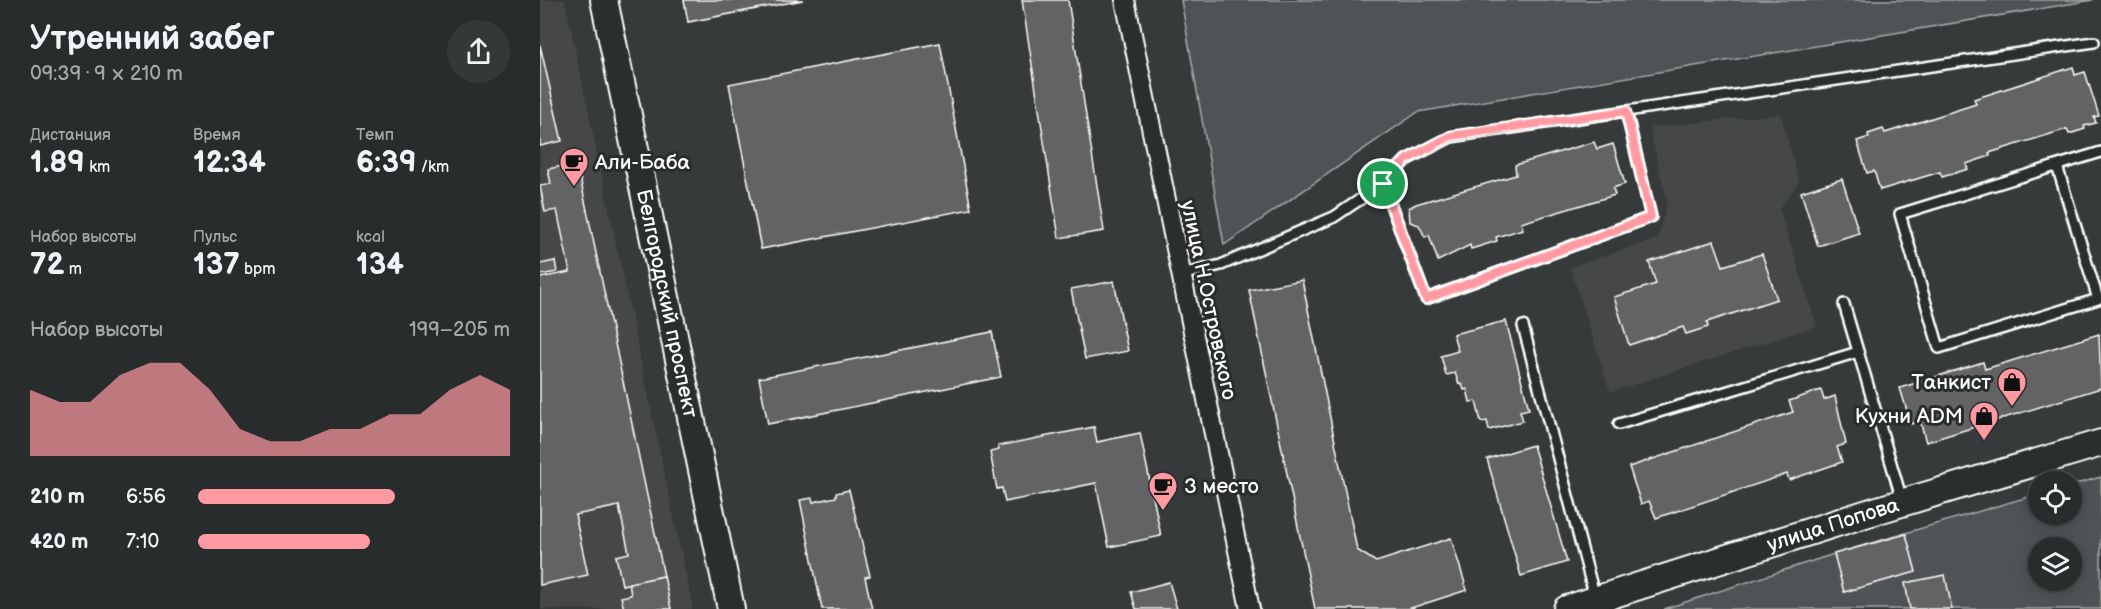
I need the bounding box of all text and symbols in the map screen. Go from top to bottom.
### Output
text: Утренний забег [30,19,275,59]
button: share [447,20,510,83]
text: 09:39 · 9 × 210 m [30,62,183,86]
text: Дистанция [30,126,111,145]
text: Время [193,126,241,145]
text: Темп [356,126,394,145]
text: 1.89 [30,145,85,181]
text: 12:34 [193,145,266,181]
text: 6:39 [356,145,416,181]
cafe icon: Али-Баба [558,146,590,188]
place label: Али-Баба [594,150,691,175]
text: km [85,158,110,177]
text: /km [416,158,449,177]
pin [1357,158,1408,209]
icon: arrive [1366,167,1399,200]
street label: Белгородский проспект [631,187,703,420]
street label: улица Н.Островского [1175,198,1242,402]
text: Набор высоты [30,228,137,247]
text: Пульс [193,228,237,247]
text: kcal [356,228,385,247]
text: 72 [30,247,65,283]
text: 137 [193,247,240,283]
text: 134 [356,247,404,283]
text: m [65,260,82,279]
text: bpm [240,260,276,279]
text: Набор высоты [30,318,163,342]
text: 199–205 m [409,318,510,342]
shop icon: Танкист [1996,366,2028,408]
place label: Танкист [1912,370,1991,395]
shop icon: Кухни ADM [1968,400,2000,442]
place label: Кухни ADM [1855,404,1963,429]
cafe icon: 3 место [1147,470,1179,512]
map controls [2028,471,2082,591]
button: locate [2028,471,2082,525]
place label: 3 место [1184,474,1259,499]
text: 210 m [30,485,85,509]
text: 6:56 [126,485,166,509]
street label: улица Попова [1764,492,1903,557]
text: 420 m [30,530,88,554]
text: 7:10 [126,530,159,554]
button: layers [2028,537,2082,591]

